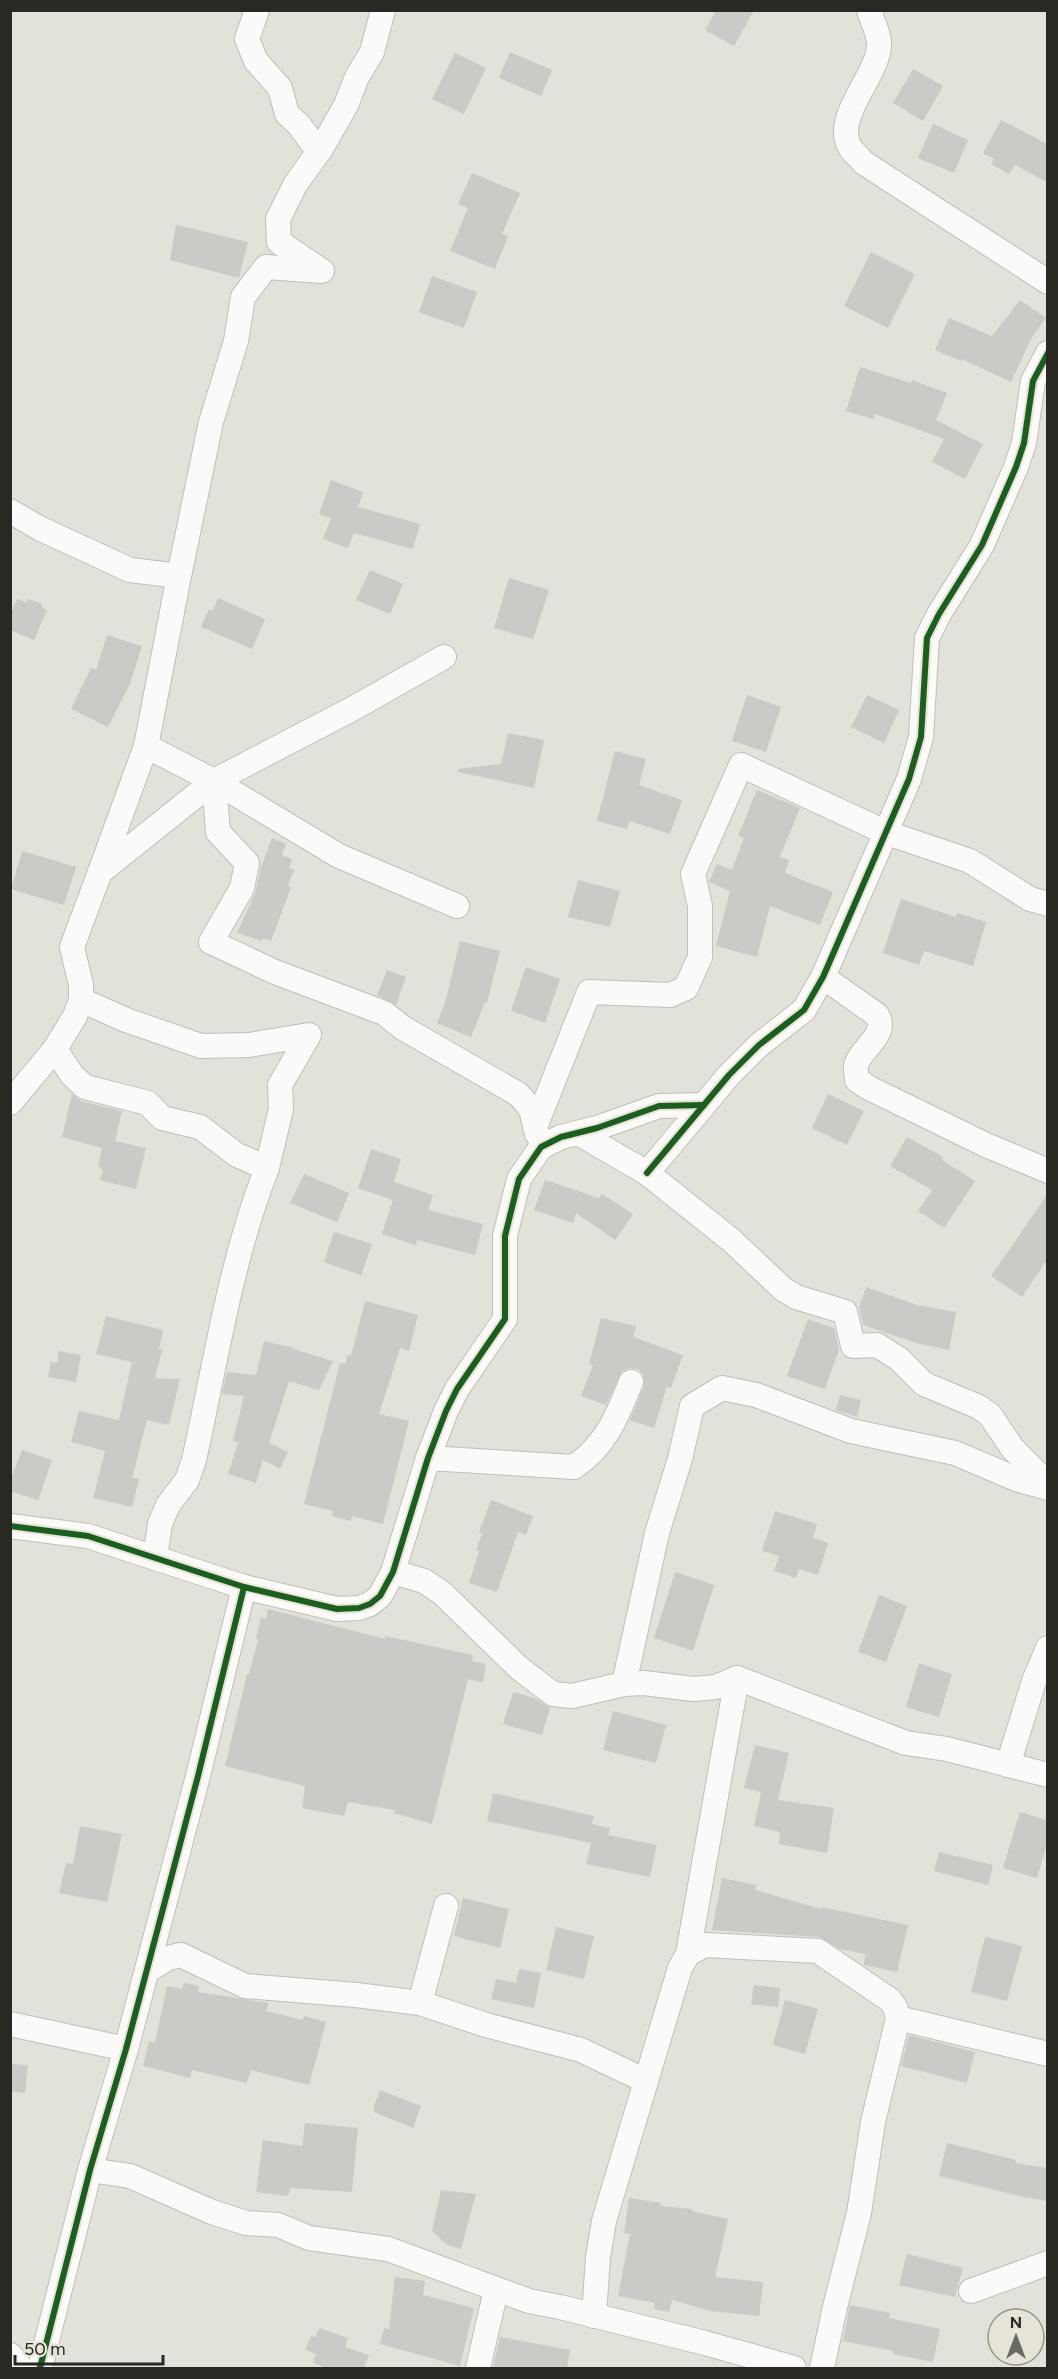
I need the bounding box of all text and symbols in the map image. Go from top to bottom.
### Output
north arrow [986,2307,1046,2367]
text: N [1010,2313,1022,2332]
scale bar [15,2328,164,2366]
text: 50 m [24,2338,66,2360]

